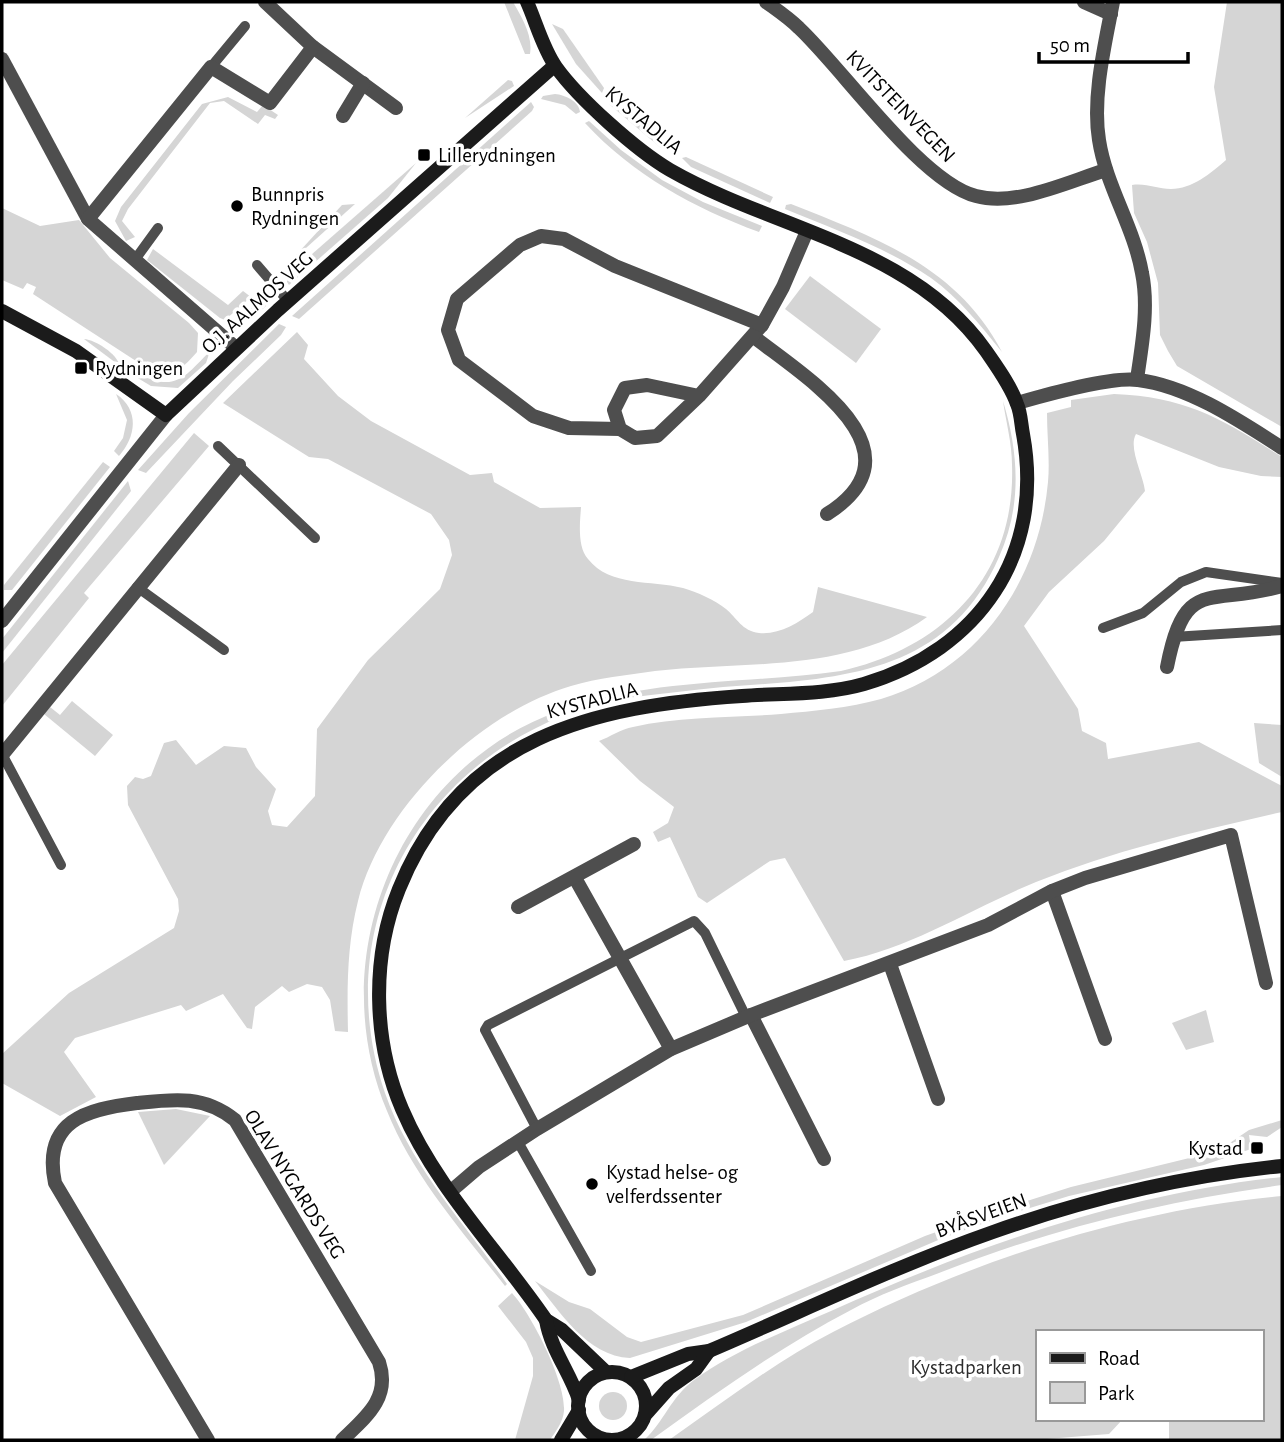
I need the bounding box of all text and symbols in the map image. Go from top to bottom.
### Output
scale bar [1039,21,1188,65]
text: 50 m [1050,35,1090,56]
street label: KVITSTEINVEGEN [842,46,959,166]
street label: KYSTADLIA [601,82,686,158]
place label: Lillerydningen [438,145,556,166]
marker: Lillerydningen [416,147,432,163]
place label: Bunnpris Rydningen [251,184,339,229]
marker: Bunnpris Rydningen [229,198,245,214]
street label: O.J. AALMOS VEG [198,247,317,358]
place label: Rydningen [95,358,183,379]
marker: Rydningen [73,360,89,376]
street label: KYSTADLIA [544,678,640,723]
street label: OLAV NYGARDS VEG [240,1106,349,1262]
place label: Kystad [1188,1138,1243,1159]
marker: Kystad [1249,1140,1265,1156]
place label: Kystad helse- og velferdssenter [606,1162,739,1207]
marker: Kystad helse- og velferdssenter [584,1176,600,1192]
street label: BYÅSVEIEN [932,1187,1030,1242]
legend [1036,1330,1263,1421]
text: Road [1098,1348,1140,1369]
park label: Kystadparken [910,1357,1022,1378]
text: Park [1098,1383,1135,1404]

